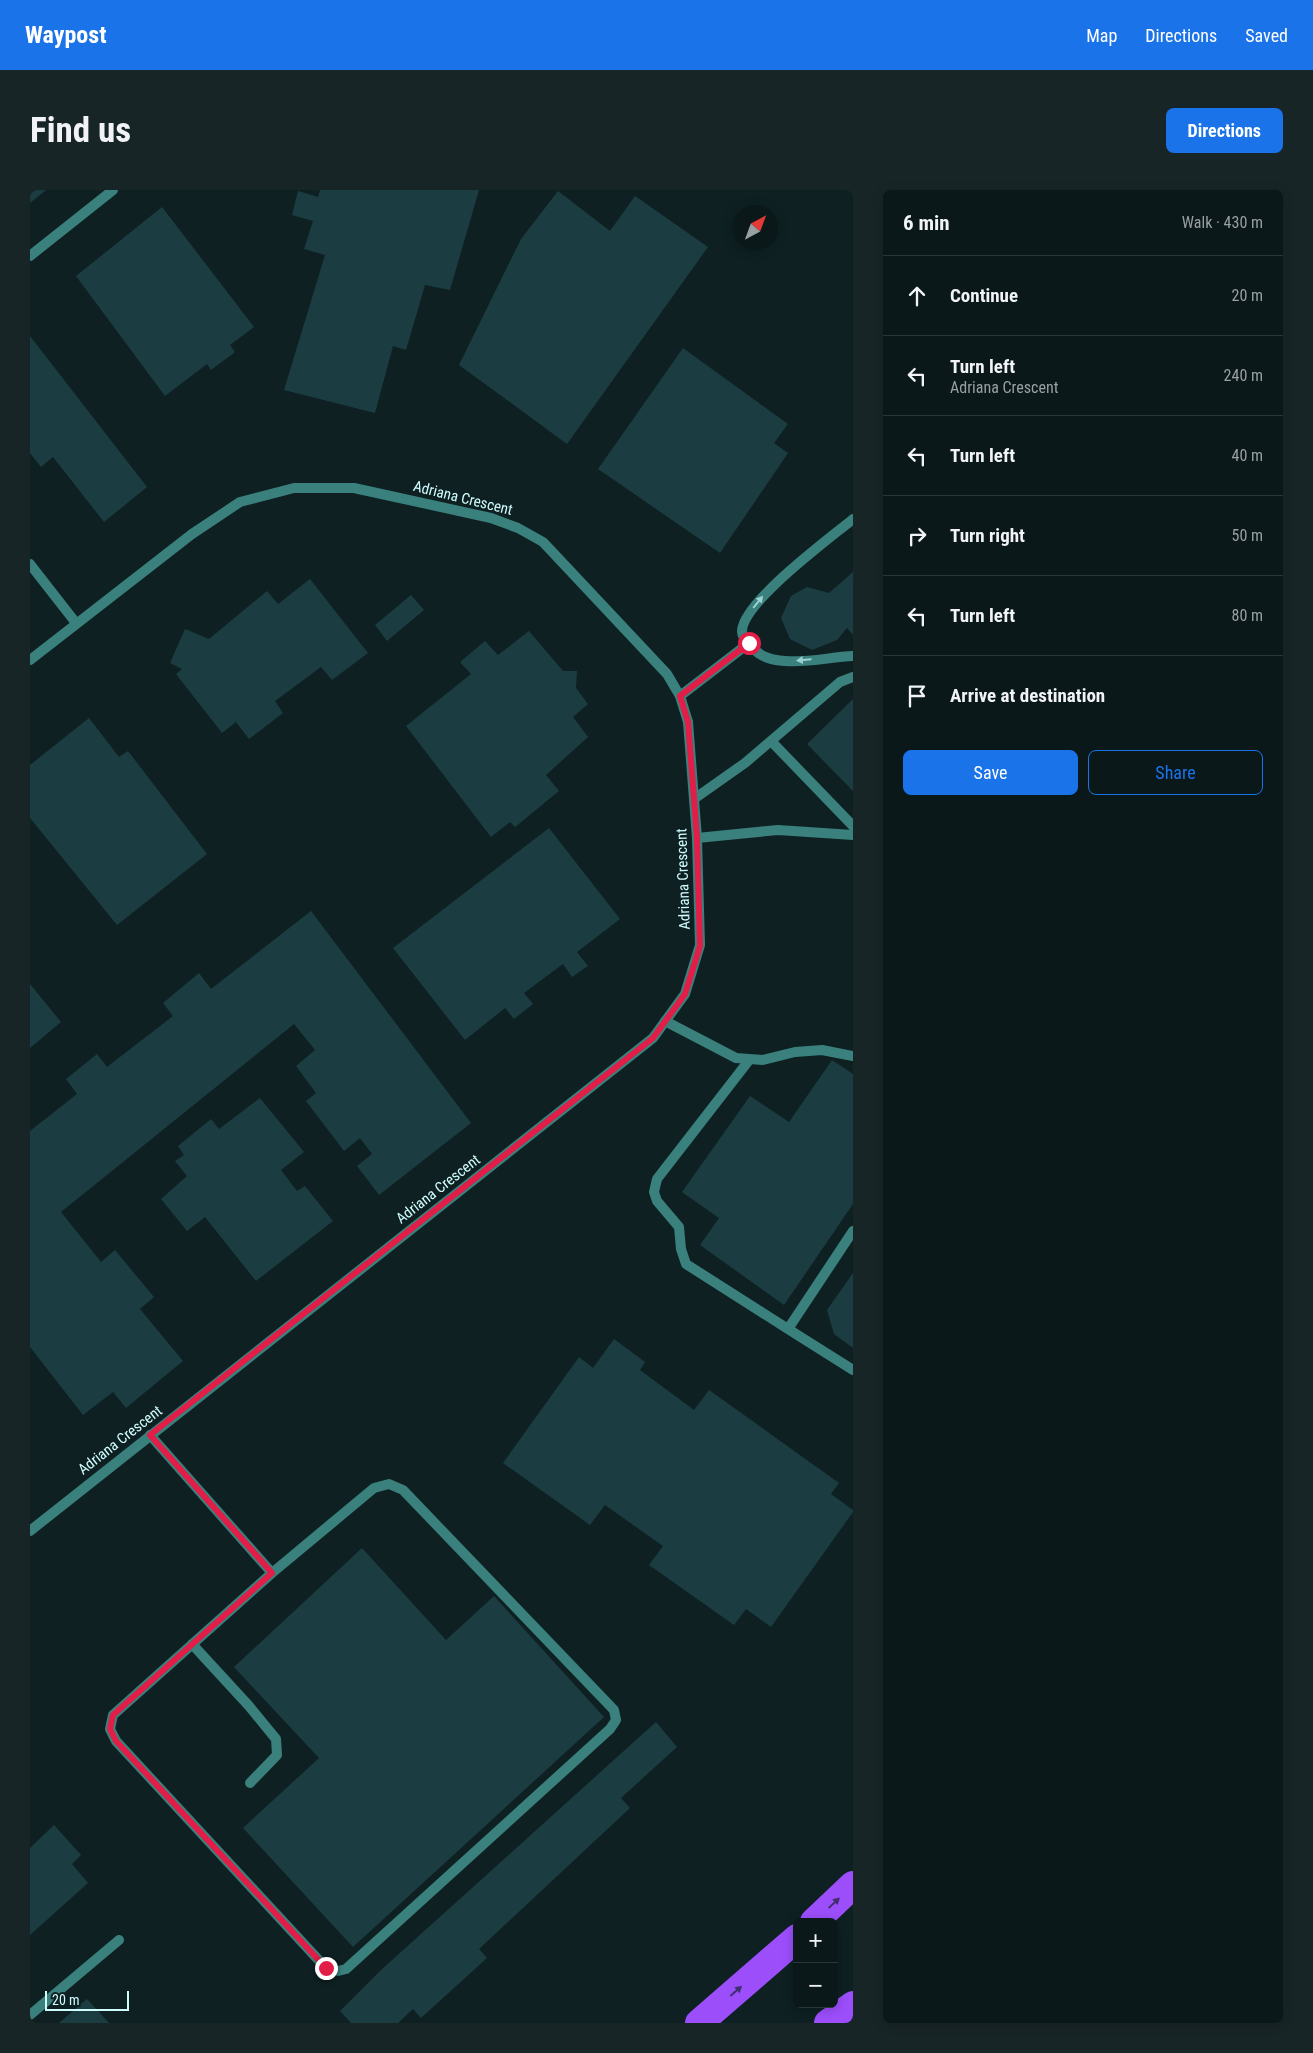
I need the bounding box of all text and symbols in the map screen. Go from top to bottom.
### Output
text: Waypost [25,21,107,49]
text: Map [1086,25,1117,46]
text: Directions [1145,25,1217,46]
text: Saved [1245,25,1288,46]
button: Directions [1166,108,1283,153]
text: Find us [30,110,131,151]
north arrow [733,205,778,250]
text: 6 min [903,211,950,235]
text: Walk · 430 m [1182,213,1263,232]
icon: ahead [903,282,931,310]
text: Continue [950,284,1018,307]
text: 20 m [1231,286,1263,305]
text: Turn left [950,355,1015,378]
icon: left [903,362,931,390]
text: 240 m [1224,366,1263,385]
text: Adriana Crescent [950,378,1058,397]
icon: left [903,442,931,470]
text: Turn left [950,444,1015,467]
text: 40 m [1231,446,1263,465]
street label: Adriana Crescent [412,477,514,519]
icon: right [903,522,931,550]
text: Turn right [950,524,1025,547]
text: 50 m [1231,526,1263,545]
one-way arrow [753,595,764,608]
icon: left [903,602,931,630]
text: Turn left [950,604,1015,627]
text: 80 m [1231,606,1263,625]
route start [738,632,761,655]
one-way arrow [796,656,812,664]
icon: arrive [903,682,931,710]
text: Arrive at destination [950,684,1105,707]
button: Save [903,750,1078,795]
button: Share [1088,750,1263,795]
street label: Adriana Crescent [672,828,694,930]
street label: Adriana Crescent [392,1151,484,1227]
street label: Adriana Crescent [74,1402,166,1478]
one-way arrow [827,1897,839,1909]
map controls [793,1918,838,2008]
button: + [793,1918,838,1963]
route end [315,1957,338,1980]
button: − [793,1963,838,2008]
one-way arrow [730,1986,742,1997]
scale bar [45,1988,129,2011]
text: 20 m [52,1992,80,2008]

